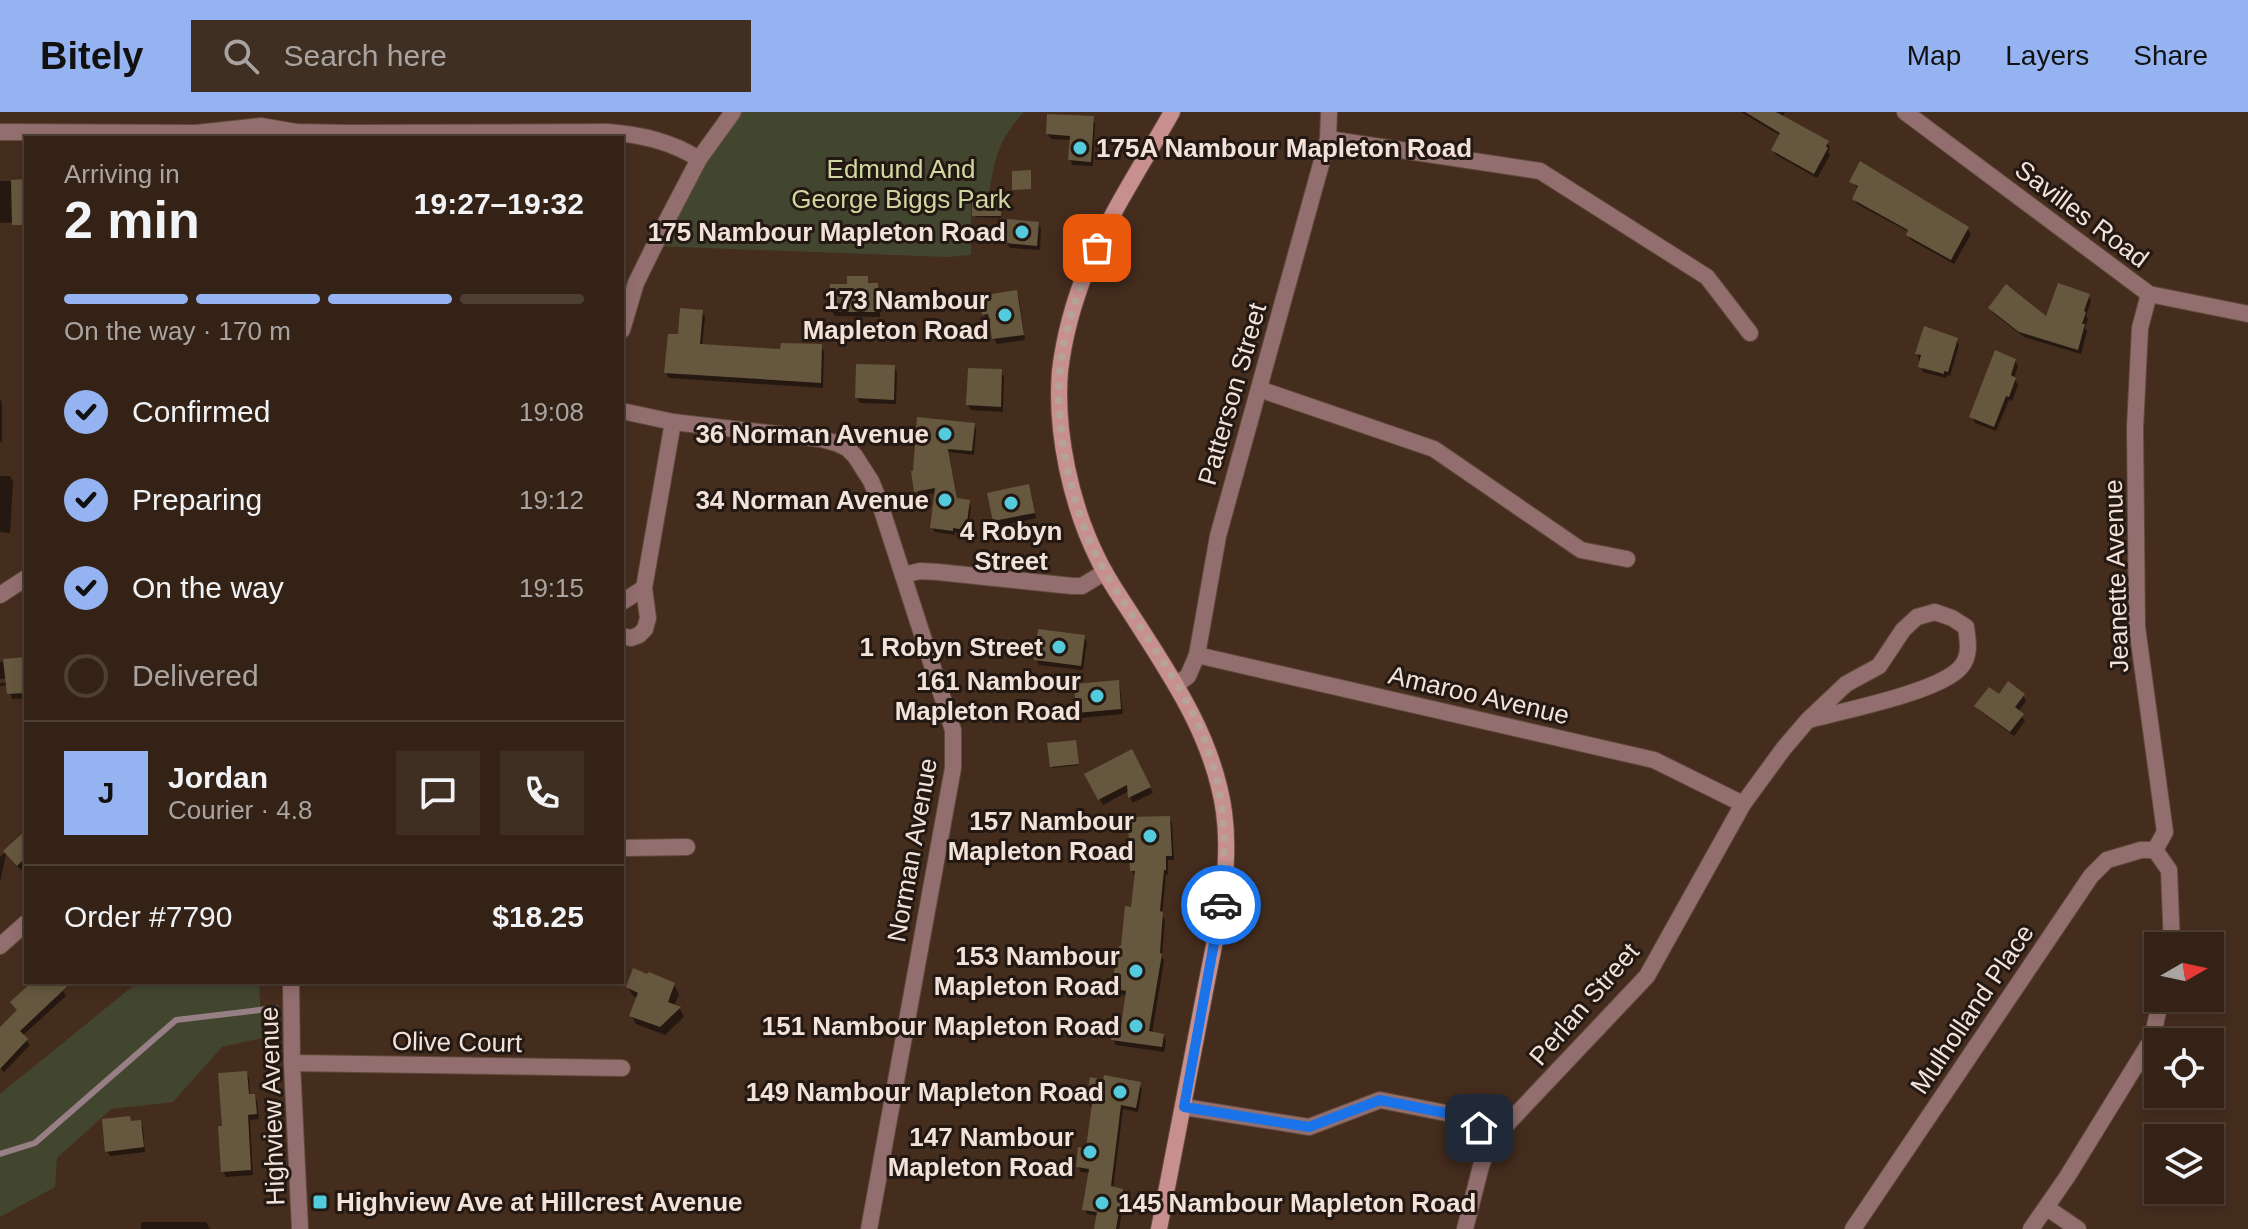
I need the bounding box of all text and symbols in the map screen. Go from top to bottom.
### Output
search box [191,20,751,92]
icon: search [219,34,263,78]
text: Bitely [40,35,143,77]
text: Search here [283,39,447,72]
text: Map [1907,40,1961,71]
text: Layers [2005,40,2089,71]
text: Share [2133,40,2208,71]
place label: 175A Nambour Mapleton Road [1096,133,1472,163]
marker: 175A Nambour Mapleton Road [1071,139,1089,157]
park label: Edmund And George Biggs Park [791,154,1012,214]
street label: Savilles Road [2009,154,2155,274]
text: Arriving in [64,159,180,189]
text: 19:27–19:32 [414,187,584,220]
text: 2 min [64,191,200,249]
pin [1063,214,1131,282]
place label: 175 Nambour Mapleton Road [648,217,1006,247]
marker: 175 Nambour Mapleton Road [1013,223,1031,241]
icon: bag [1075,226,1119,270]
place label: 173 Nambour Mapleton Road [803,285,989,345]
street label: Patterson Street [1192,299,1273,488]
marker: 173 Nambour Mapleton Road [996,306,1014,324]
text: On the way · 170 m [64,316,291,346]
icon: check [64,390,108,434]
text: Confirmed [132,395,270,428]
text: 19:08 [519,397,584,427]
place label: 36 Norman Avenue [695,419,929,449]
marker: 36 Norman Avenue [936,425,954,443]
icon: check [64,478,108,522]
street label: Jeanette Avenue [2098,479,2134,673]
text: Preparing [132,483,262,516]
text: 19:12 [519,485,584,515]
place label: 34 Norman Avenue [695,485,929,515]
marker: 34 Norman Avenue [936,491,954,509]
marker: 4 Robyn Street [1002,494,1020,512]
place label: 4 Robyn Street [960,516,1062,576]
icon: check [64,566,108,610]
text: On the way [132,571,284,604]
text: 19:15 [519,573,584,603]
place label: 1 Robyn Street [860,632,1043,662]
marker: 1 Robyn Street [1050,638,1068,656]
text: Delivered [132,659,259,692]
street label: Amaroo Avenue [1386,660,1572,730]
place label: 161 Nambour Mapleton Road [895,666,1081,726]
marker: 161 Nambour Mapleton Road [1088,687,1106,705]
button: chat [396,751,480,835]
button: phone [500,751,584,835]
street label: Norman Avenue [881,756,943,944]
text: Jordan [168,761,268,794]
text: J [98,776,114,809]
text: Courier · 4.8 [168,795,313,825]
place label: 157 Nambour Mapleton Road [948,806,1134,866]
marker: 157 Nambour Mapleton Road [1141,827,1159,845]
courier [1181,865,1261,945]
icon: car [1199,883,1243,927]
text: Order #7790 [64,900,232,933]
text: $18.25 [492,900,584,933]
street label: Mulholland Place [1904,919,2040,1099]
north arrow [2144,932,2224,1012]
map controls [2144,932,2224,1204]
street label: Perlan Street [1523,936,1646,1071]
place label: 153 Nambour Mapleton Road [934,941,1120,1001]
marker: 153 Nambour Mapleton Road [1127,962,1145,980]
street label: Highview Avenue [254,1006,290,1206]
place label: 151 Nambour Mapleton Road [762,1011,1120,1041]
marker: 151 Nambour Mapleton Road [1127,1017,1145,1035]
street label: Olive Court [392,1026,523,1058]
button: locate [2144,1028,2224,1108]
place label: 149 Nambour Mapleton Road [746,1077,1104,1107]
marker: 149 Nambour Mapleton Road [1111,1083,1129,1101]
pin [1445,1094,1513,1162]
icon: home [1457,1106,1501,1150]
place label: 147 Nambour Mapleton Road [888,1122,1074,1182]
button: layers [2144,1124,2224,1204]
marker: 147 Nambour Mapleton Road [1081,1143,1099,1161]
place label: Highview Ave at Hillcrest Avenue [336,1187,743,1217]
place label: 145 Nambour Mapleton Road [1118,1188,1476,1218]
marker: Highview Ave at Hillcrest Avenue [311,1193,329,1211]
marker: 145 Nambour Mapleton Road [1093,1194,1111,1212]

